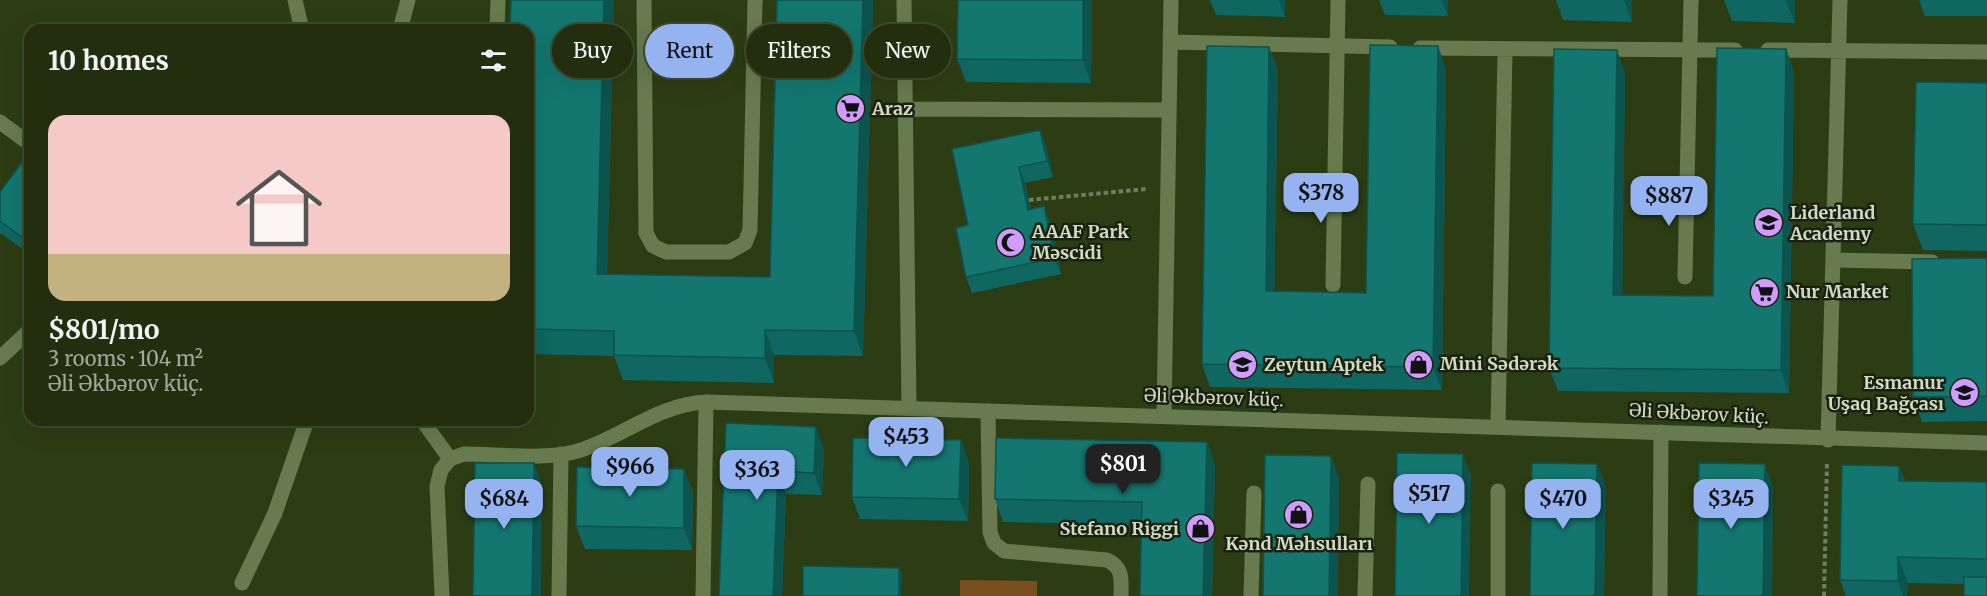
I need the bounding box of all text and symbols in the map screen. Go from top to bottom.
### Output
chip: Buy [552,24,633,78]
chip: Rent [645,24,734,78]
chip: Filters [746,24,852,78]
chip: New [864,24,951,78]
text: 10 homes [48,44,169,77]
icon: filters [477,44,510,77]
supermarket icon: Araz [835,93,867,125]
place label: Araz [871,97,913,120]
icon: home [225,154,333,262]
pin: $378 [1285,173,1357,224]
pin: $887 [1633,176,1705,227]
text: $378 [1297,180,1345,205]
text: $887 [1644,183,1694,208]
place label: Liderland Academy [1789,201,1875,245]
school or university icon: Liderland Academy [1753,207,1785,239]
place label: AAAF Park Məscidi [1031,220,1129,264]
mosque icon: AAAF Park Məscidi [995,226,1027,258]
supermarket icon: Nur Market [1749,276,1781,308]
place label: Nur Market [1786,280,1889,303]
text: $801/mo [48,313,160,346]
text: 3 rooms · 104 m² [48,346,203,371]
shop icon: Mini Sədərək [1403,348,1435,380]
school or university icon: Zeytun Aptek [1227,349,1259,381]
place label: Mini Sədərək [1440,352,1559,375]
place label: Zeytun Aptek [1264,353,1384,376]
text: Əli Əkbərov küç. [48,371,203,396]
place label: Esmanur Uşaq Bağçası [1828,371,1944,415]
school or university icon: Esmanur Uşaq Bağçası [1949,377,1981,409]
street label: Əli Əkbərov küç. [1144,384,1284,411]
street label: Əli Əkbərov küç. [1629,398,1769,429]
pin: $453 [870,417,942,468]
text: $453 [883,424,929,449]
pin: $801 [1087,444,1159,495]
pin: $966 [594,447,666,498]
pin: $363 [721,450,793,501]
text: $801 [1099,451,1147,476]
text: $966 [605,454,655,479]
text: $363 [734,457,780,482]
pin: $517 [1393,474,1465,525]
pin: $684 [468,479,540,530]
pin: $470 [1527,479,1599,530]
pin: $345 [1695,479,1767,530]
text: $517 [1407,481,1451,506]
text: $684 [479,486,529,511]
text: $470 [1539,486,1587,511]
text: $345 [1708,486,1754,511]
shop icon: Kənd Məhsulları [1283,499,1315,531]
shop icon: Stefano Riggi [1184,513,1216,545]
place label: Stefano Riggi [1060,517,1179,540]
place label: Kənd Məhsulları [1225,532,1373,555]

